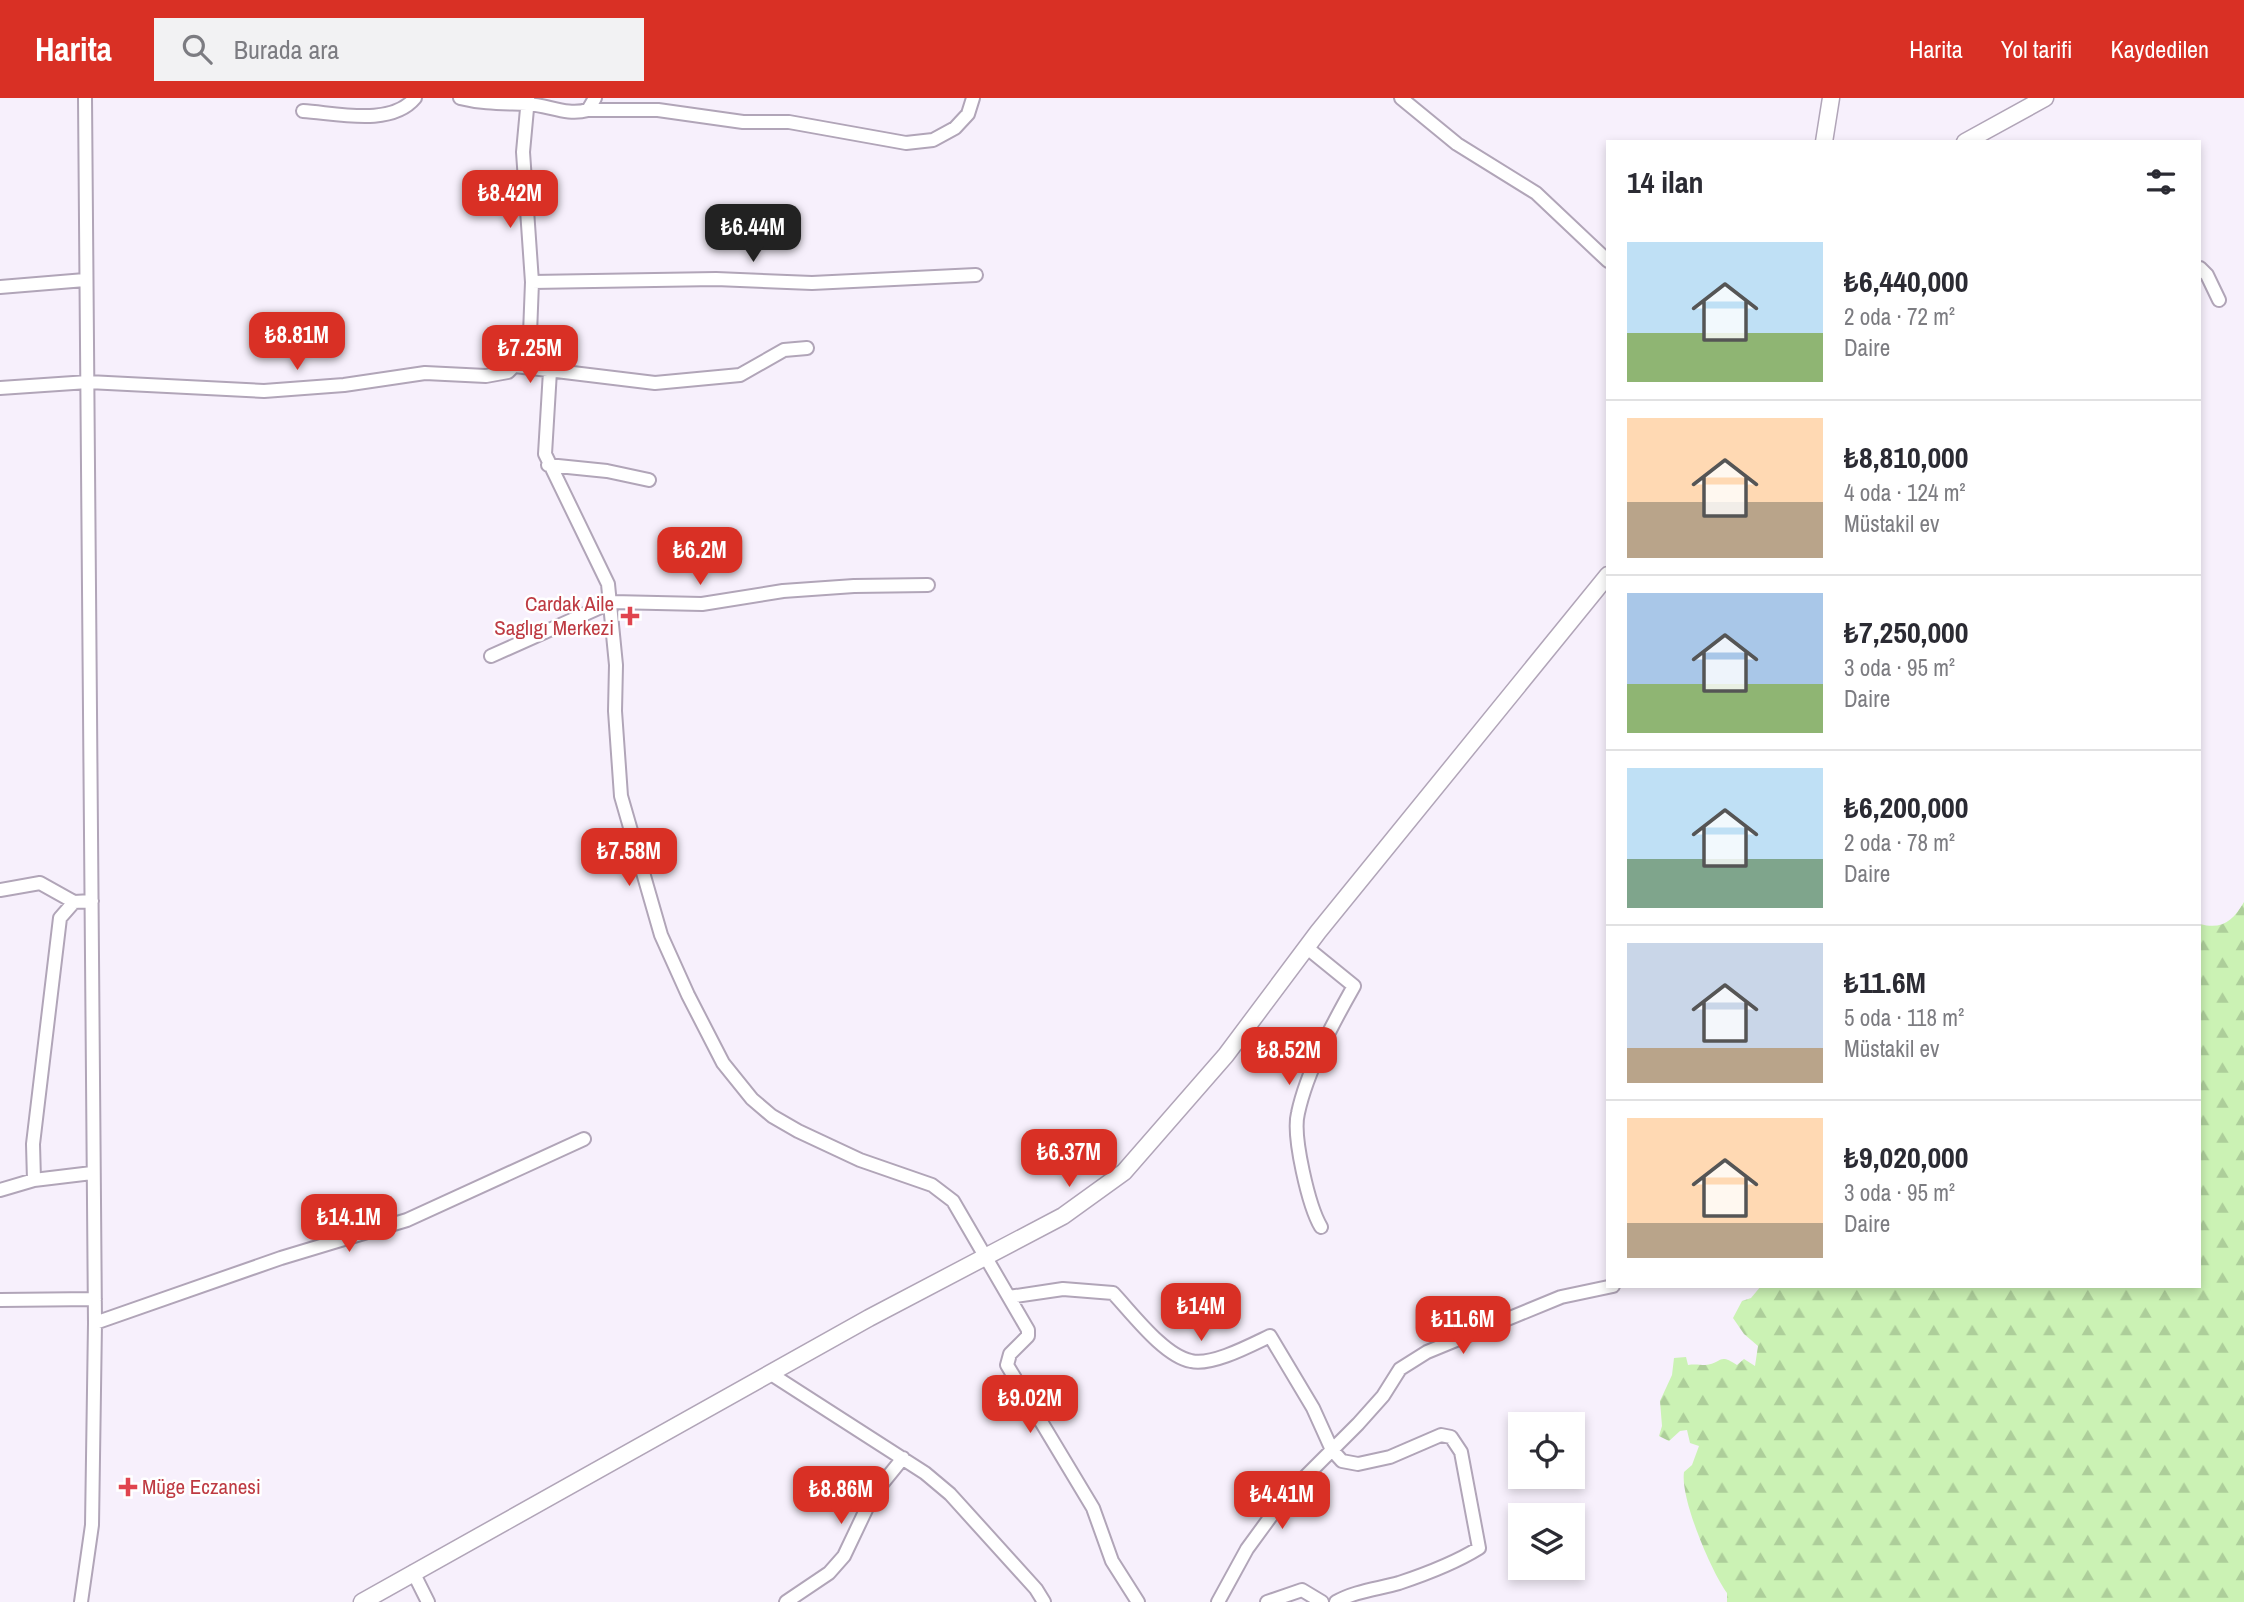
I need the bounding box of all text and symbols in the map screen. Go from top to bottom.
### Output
search box [154,18,644,81]
text: Harita [35,27,112,71]
icon: search [178,30,216,68]
text: Burada ara [234,32,339,67]
text: Harita [1909,33,1963,65]
text: Yol tarifi [2001,33,2073,65]
text: Kaydedilen [2111,33,2209,65]
text: 14 ilan [1627,162,1704,202]
icon: filters [2142,163,2180,201]
pin: ₺8.42M [453,170,567,230]
text: ₺8.42M [478,177,542,208]
pin: ₺6.44M [696,204,810,264]
text: ₺6.44M [721,211,785,242]
text: ₺6,440,000 [1844,261,1968,301]
icon: home [1683,270,1767,354]
text: 2 oda · 72 m² [1844,301,1955,332]
pin: ₺8.81M [240,313,354,372]
text: ₺8.81M [265,319,329,350]
pin: ₺7.25M [473,326,587,385]
text: ₺7.25M [498,332,562,363]
text: Daire [1844,332,1890,363]
text: ₺8,810,000 [1844,437,1968,477]
icon: home [1683,446,1767,530]
text: 4 oda · 124 m² [1844,477,1966,508]
text: Müstakil ev [1844,508,1939,539]
pin: ₺6.2M [651,528,749,587]
text: ₺6.2M [673,534,727,565]
place label: Cardak Aile Saglıgı Merkezi [494,589,614,642]
marker: Cardak Aile Saglıgı Merkezi [620,606,640,626]
text: ₺7,250,000 [1844,612,1968,652]
icon: home [1683,621,1767,705]
text: 3 oda · 95 m² [1844,652,1955,683]
text: Daire [1844,683,1890,714]
text: ₺6,200,000 [1844,787,1968,827]
icon: home [1683,796,1767,880]
text: 2 oda · 78 m² [1844,827,1955,858]
pin: ₺7.58M [572,828,686,888]
text: ₺7.58M [597,835,661,866]
text: Daire [1844,858,1890,889]
text: ₺11.6M [1844,962,1926,1002]
icon: home [1683,971,1767,1055]
text: 5 oda · 118 m² [1844,1002,1964,1033]
pin: ₺8.52M [1232,1028,1346,1087]
text: Müstakil ev [1844,1033,1939,1064]
text: ₺8.52M [1257,1034,1321,1065]
pin: ₺6.37M [1012,1130,1126,1189]
text: ₺6.37M [1037,1136,1101,1167]
text: ₺9,020,000 [1844,1137,1968,1177]
icon: home [1683,1146,1767,1230]
text: 3 oda · 95 m² [1844,1177,1955,1208]
pin: ₺14.1M [292,1194,406,1254]
text: ₺14.1M [317,1201,381,1232]
text: Daire [1844,1208,1890,1239]
pin: ₺14M [1160,1284,1242,1343]
text: ₺14M [1177,1290,1225,1321]
pin: ₺11.6M [1406,1296,1520,1356]
text: ₺11.6M [1432,1303,1494,1334]
pin: ₺9.02M [973,1376,1087,1435]
text: ₺9.02M [998,1382,1062,1413]
map controls [1508,1412,1585,1580]
button: locate [1508,1412,1585,1489]
pin: ₺8.86M [784,1466,898,1526]
place label: Müge Eczanesi [142,1472,261,1501]
pin: ₺4.41M [1225,1472,1339,1531]
text: ₺8.86M [809,1473,873,1504]
text: ₺4.41M [1250,1478,1314,1509]
marker: Müge Eczanesi [120,1479,136,1495]
button: layers [1508,1503,1585,1580]

